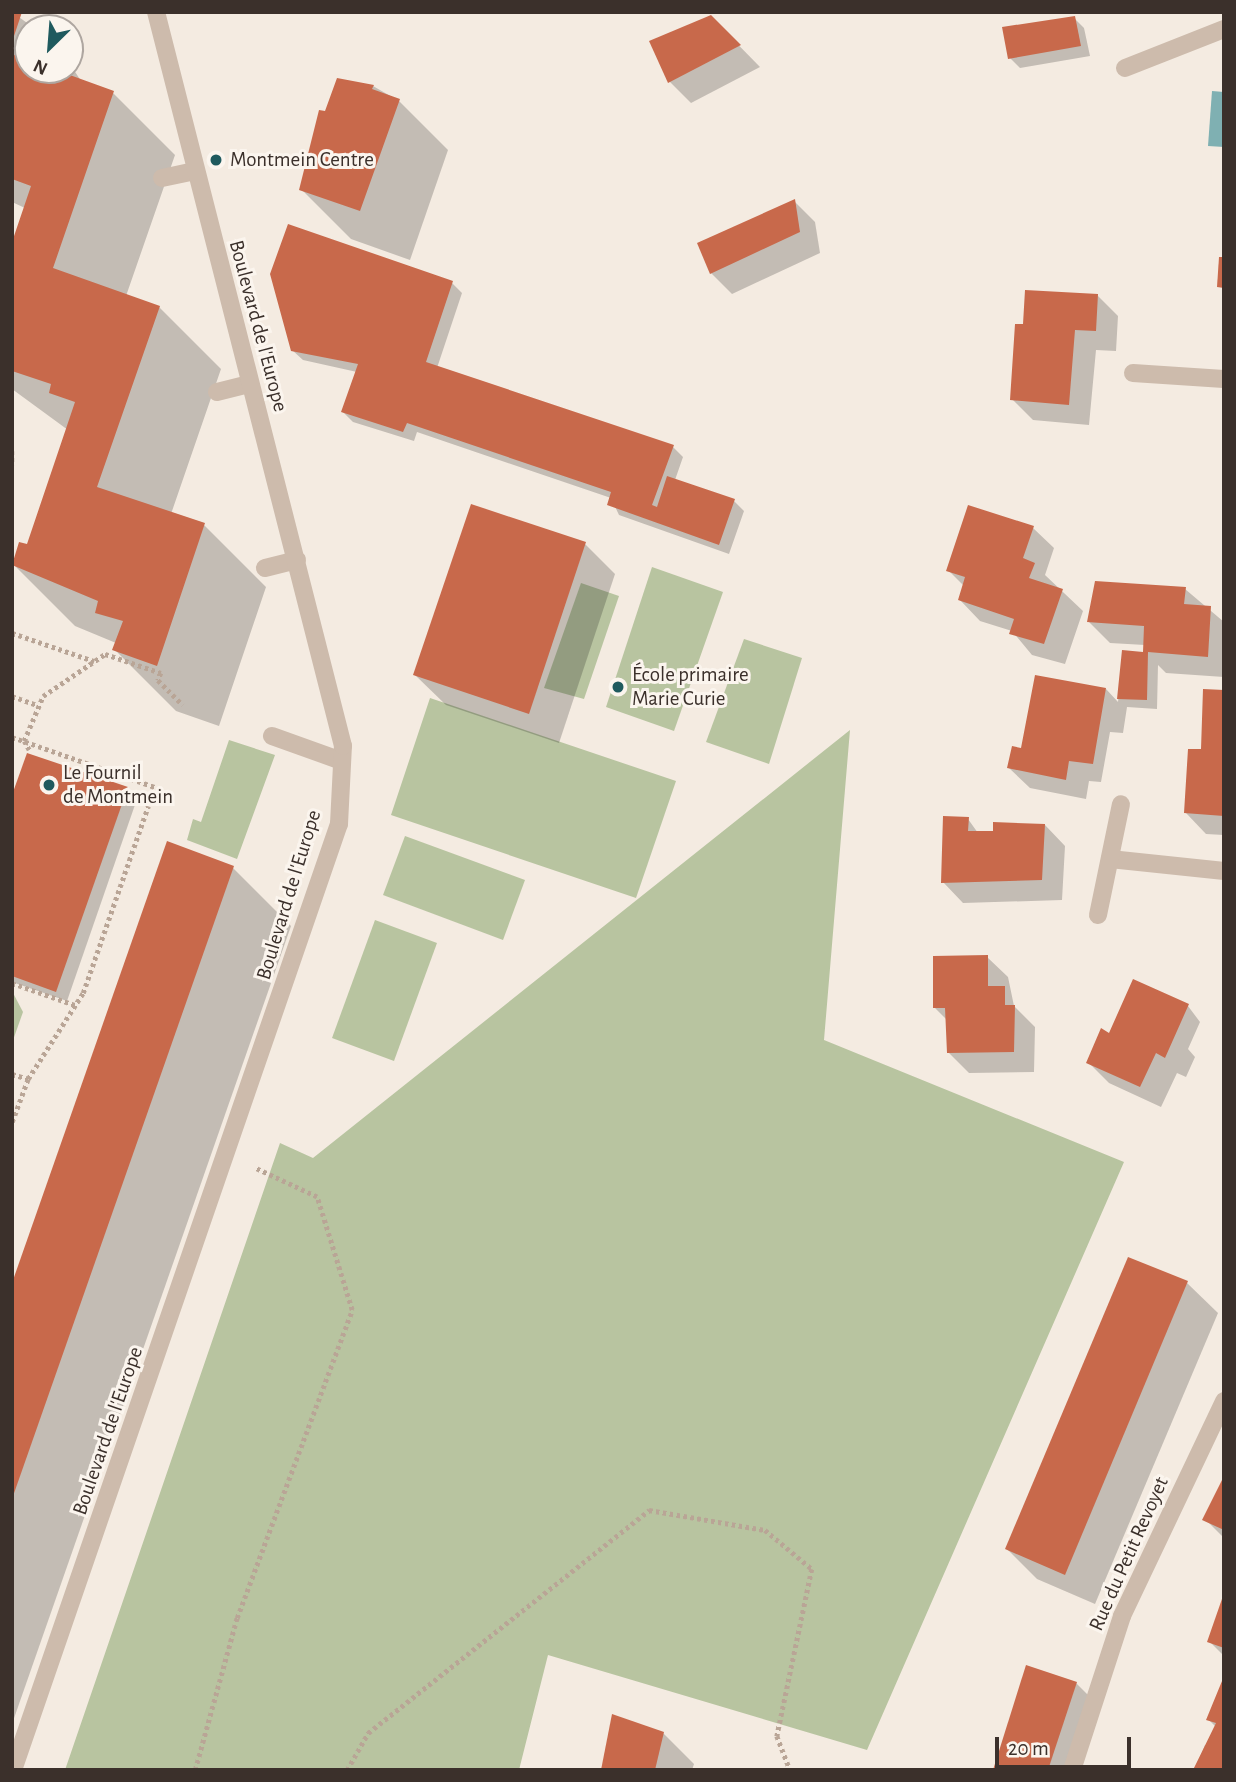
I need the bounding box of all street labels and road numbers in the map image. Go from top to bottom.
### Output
street label: Boulevard de l'Europe [223,238,293,414]
street label: Boulevard de l'Europe [251,807,327,983]
street label: Boulevard de l'Europe [67,1343,149,1519]
street label: Rue du Petit Revoyet [1084,1473,1174,1635]

